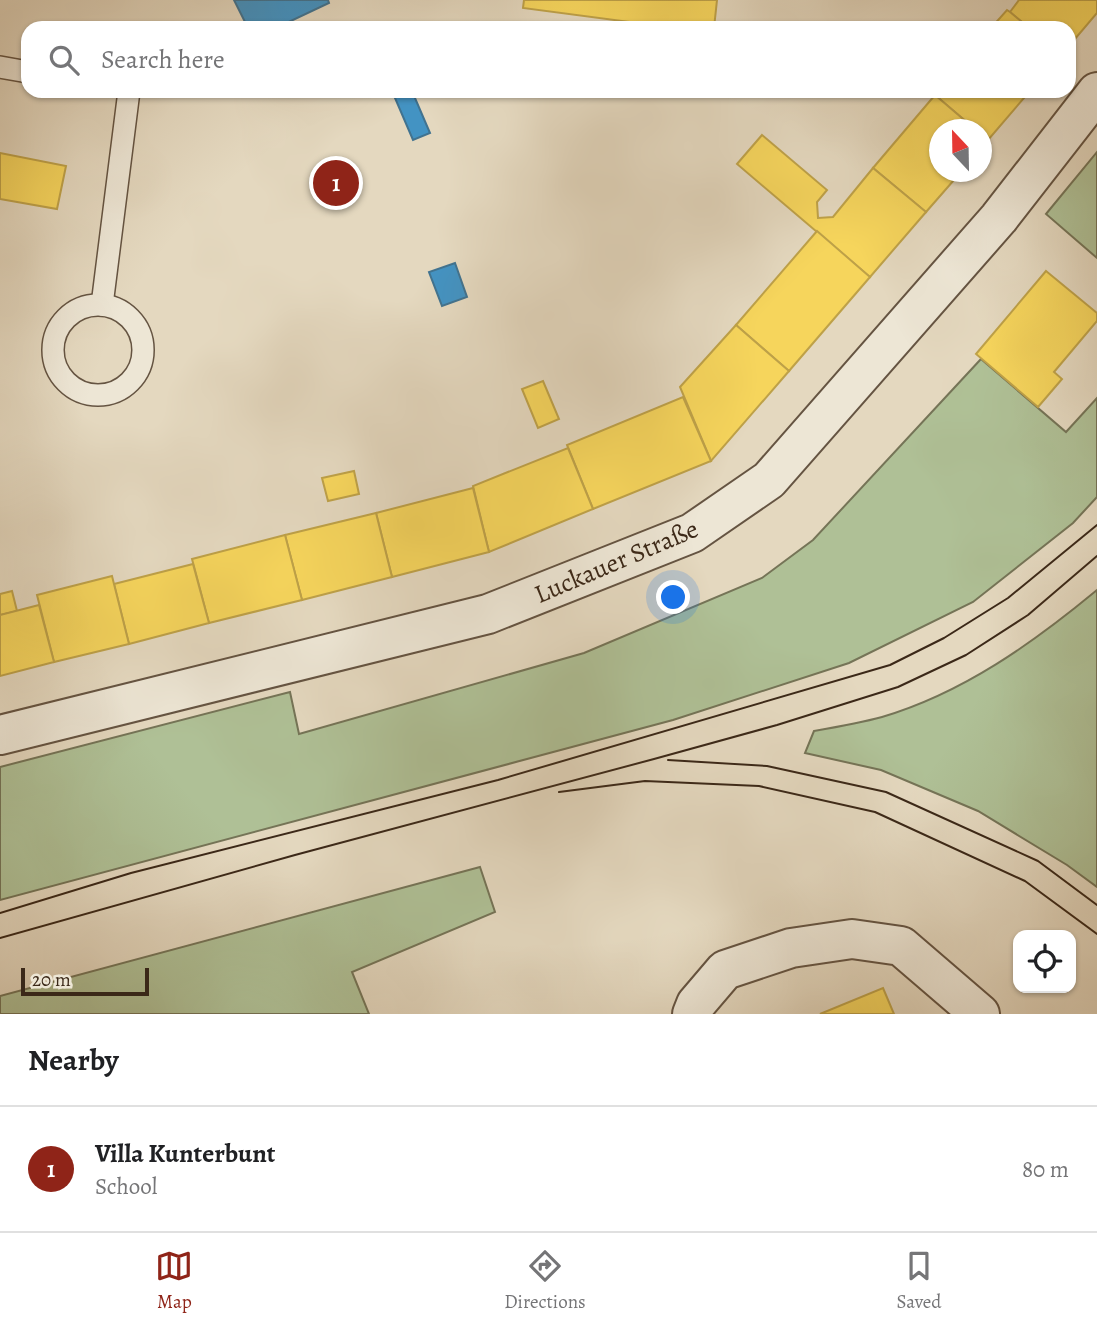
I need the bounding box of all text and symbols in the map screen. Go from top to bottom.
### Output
search box [21,21,1076,98]
icon: search [45,41,83,79]
text: Search here [101,42,225,77]
north arrow [929,119,992,182]
pin: 1 [313,157,359,209]
street label: Luckauer Straße [529,511,703,612]
your location [656,580,690,614]
map controls [1013,930,1076,993]
button: locate [1013,930,1076,993]
scale bar [21,965,149,997]
text: 20 m [32,967,71,993]
text: Nearby [28,1040,119,1080]
text: Villa Kunterbunt [95,1136,276,1171]
text: 1 [47,1154,55,1185]
text: 80 m [1022,1154,1069,1185]
text: School [95,1171,157,1202]
tab: Map [155,1247,193,1315]
tab: Directions [504,1247,586,1315]
tab: Saved [897,1247,942,1315]

